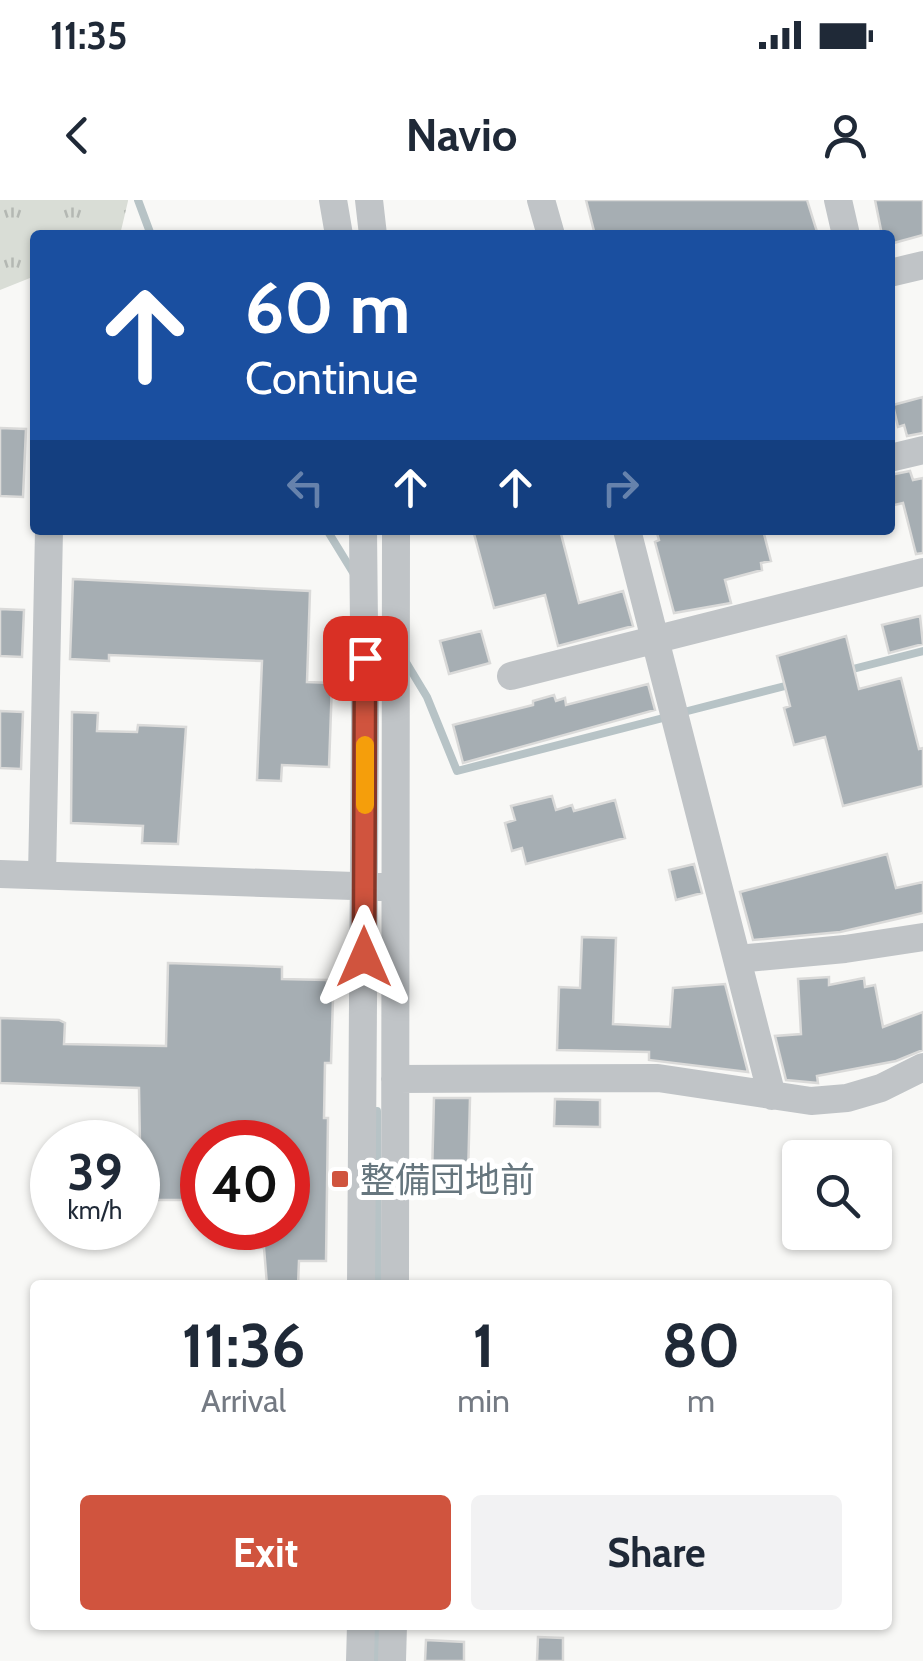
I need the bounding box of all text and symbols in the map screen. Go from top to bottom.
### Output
text: 11:35 [50,12,127,59]
icon: back [50,108,105,163]
text: Navio [406,108,517,162]
icon: person [818,108,873,163]
text: 60 m [245,265,410,351]
icon: ahead [80,270,210,400]
text: Continue [245,351,418,405]
icon: left [278,460,333,515]
icon: ahead [383,460,438,515]
icon: ahead [488,460,543,515]
icon: right [593,460,648,515]
pin [323,616,408,701]
icon: arrive [338,631,393,686]
position arrow [312,905,416,1009]
speed limit sign: 40 [180,1120,310,1250]
map controls [782,1140,892,1250]
button: search [782,1140,892,1250]
text: 39 [67,1142,123,1203]
place label: 整備団地前 [360,1158,535,1201]
marker: 整備団地前 [329,1168,351,1190]
text: km/h [68,1195,122,1225]
text: 11:36 [182,1309,305,1382]
text: 1 [472,1309,495,1382]
text: 80 [662,1309,740,1382]
text: Arrival [201,1381,286,1420]
text: min [457,1381,510,1420]
text: m [687,1381,715,1420]
button: Exit [80,1495,451,1610]
button: Share [471,1495,842,1610]

